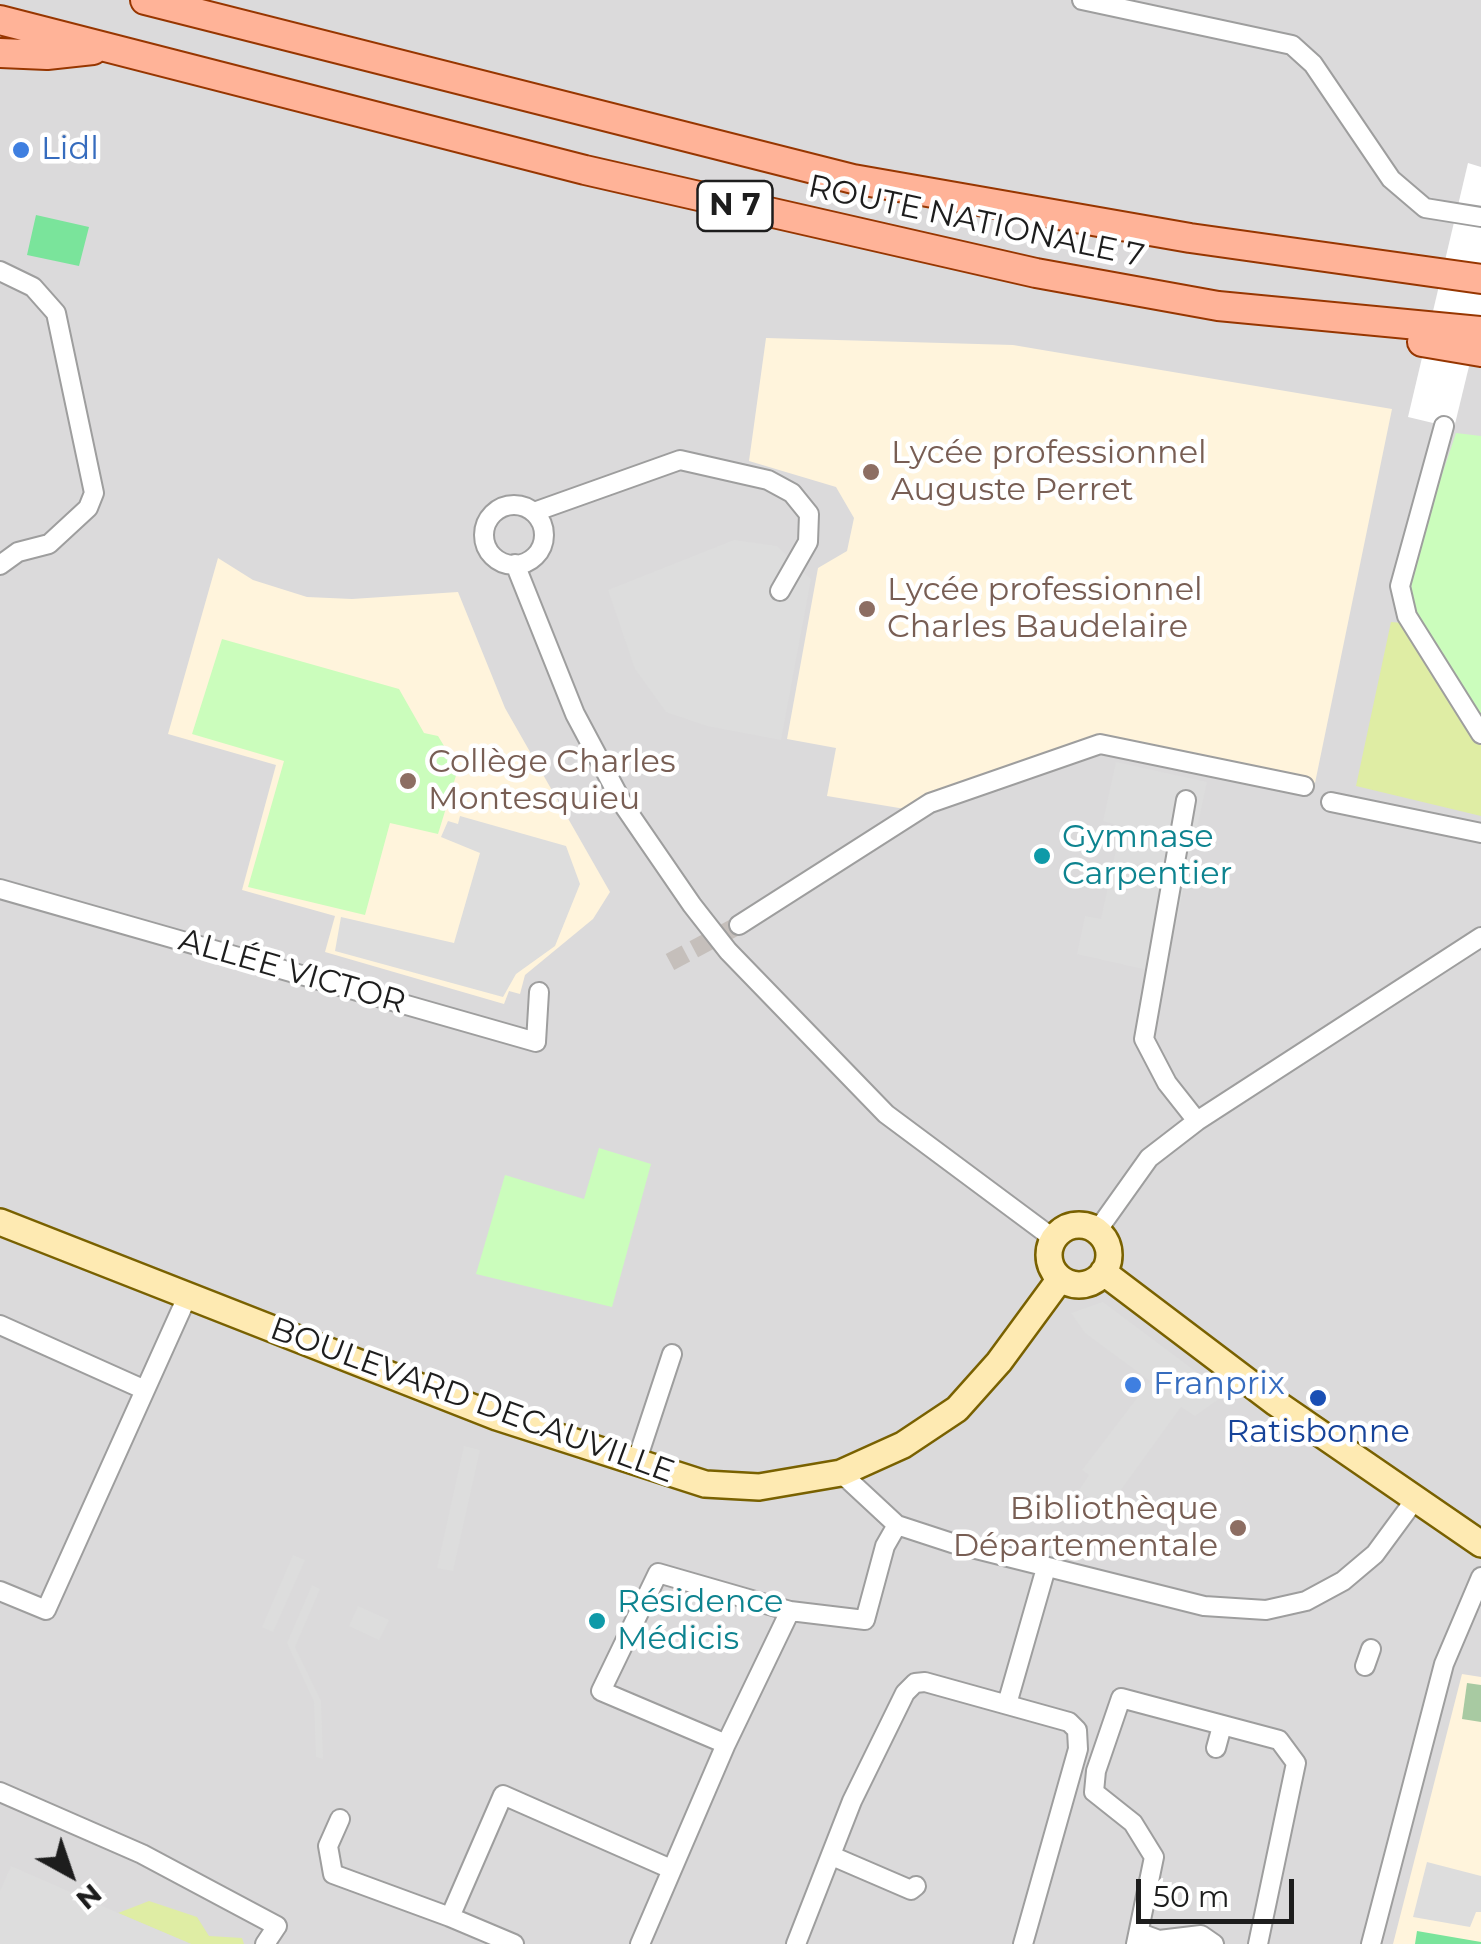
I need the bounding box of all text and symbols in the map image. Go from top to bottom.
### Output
place label: Lidl [41,131,99,169]
marker: Lidl [10,139,32,161]
street label: ROUTE NATIONALE 7 [805,168,1147,276]
road number: N 7 [698,181,772,231]
place label: Lycée professionnel Auguste Perret [891,435,1207,510]
marker: Lycée professionnel Auguste Perret [860,461,882,483]
place label: Lycée professionnel Charles Baudelaire [887,572,1203,647]
marker: Lycée professionnel Charles Baudelaire [856,598,878,620]
place label: Collège Charles Montesquieu [428,744,676,819]
marker: Collège Charles Montesquieu [397,770,419,792]
place label: Gymnase Carpentier [1062,819,1232,894]
marker: Gymnase Carpentier [1031,845,1053,867]
street label: ALLÉE VICTOR [174,921,410,1023]
street label: BOULEVARD DECAUVILLE [265,1310,679,1492]
place label: Franprix [1153,1366,1285,1404]
marker: Franprix [1122,1374,1144,1396]
marker: Ratisbonne [1307,1387,1329,1409]
place label: Ratisbonne [1226,1414,1410,1452]
place label: Bibliothèque Départementale [953,1491,1218,1566]
marker: Bibliothèque Départementale [1227,1517,1249,1539]
place label: Résidence Médicis [617,1584,783,1659]
marker: Résidence Médicis [586,1610,608,1632]
north arrow [20,1824,120,1924]
scale bar [1141,1859,1298,1921]
text: N [70,1877,109,1917]
text: 50 m [1153,1878,1230,1915]

